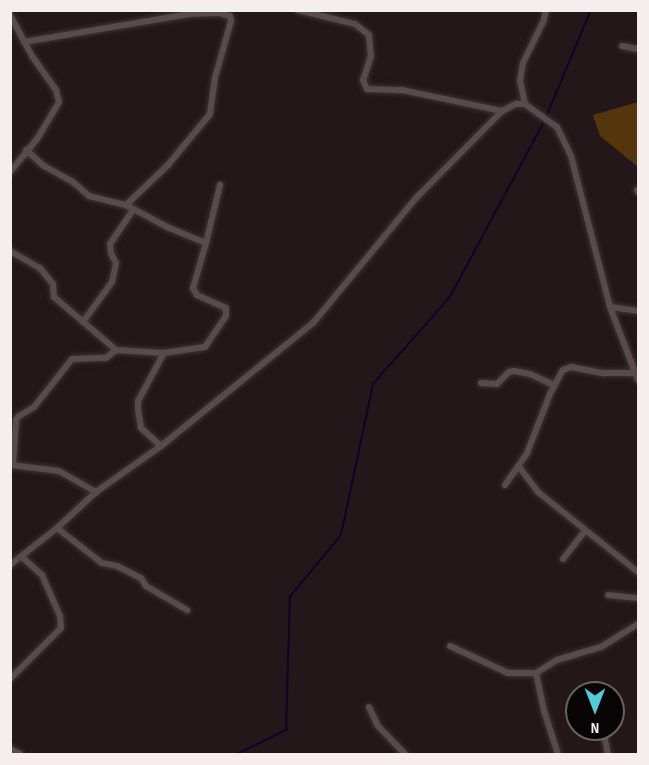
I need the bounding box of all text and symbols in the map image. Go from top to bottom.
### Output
north arrow [565,681,625,741]
text: N [591,718,599,737]

